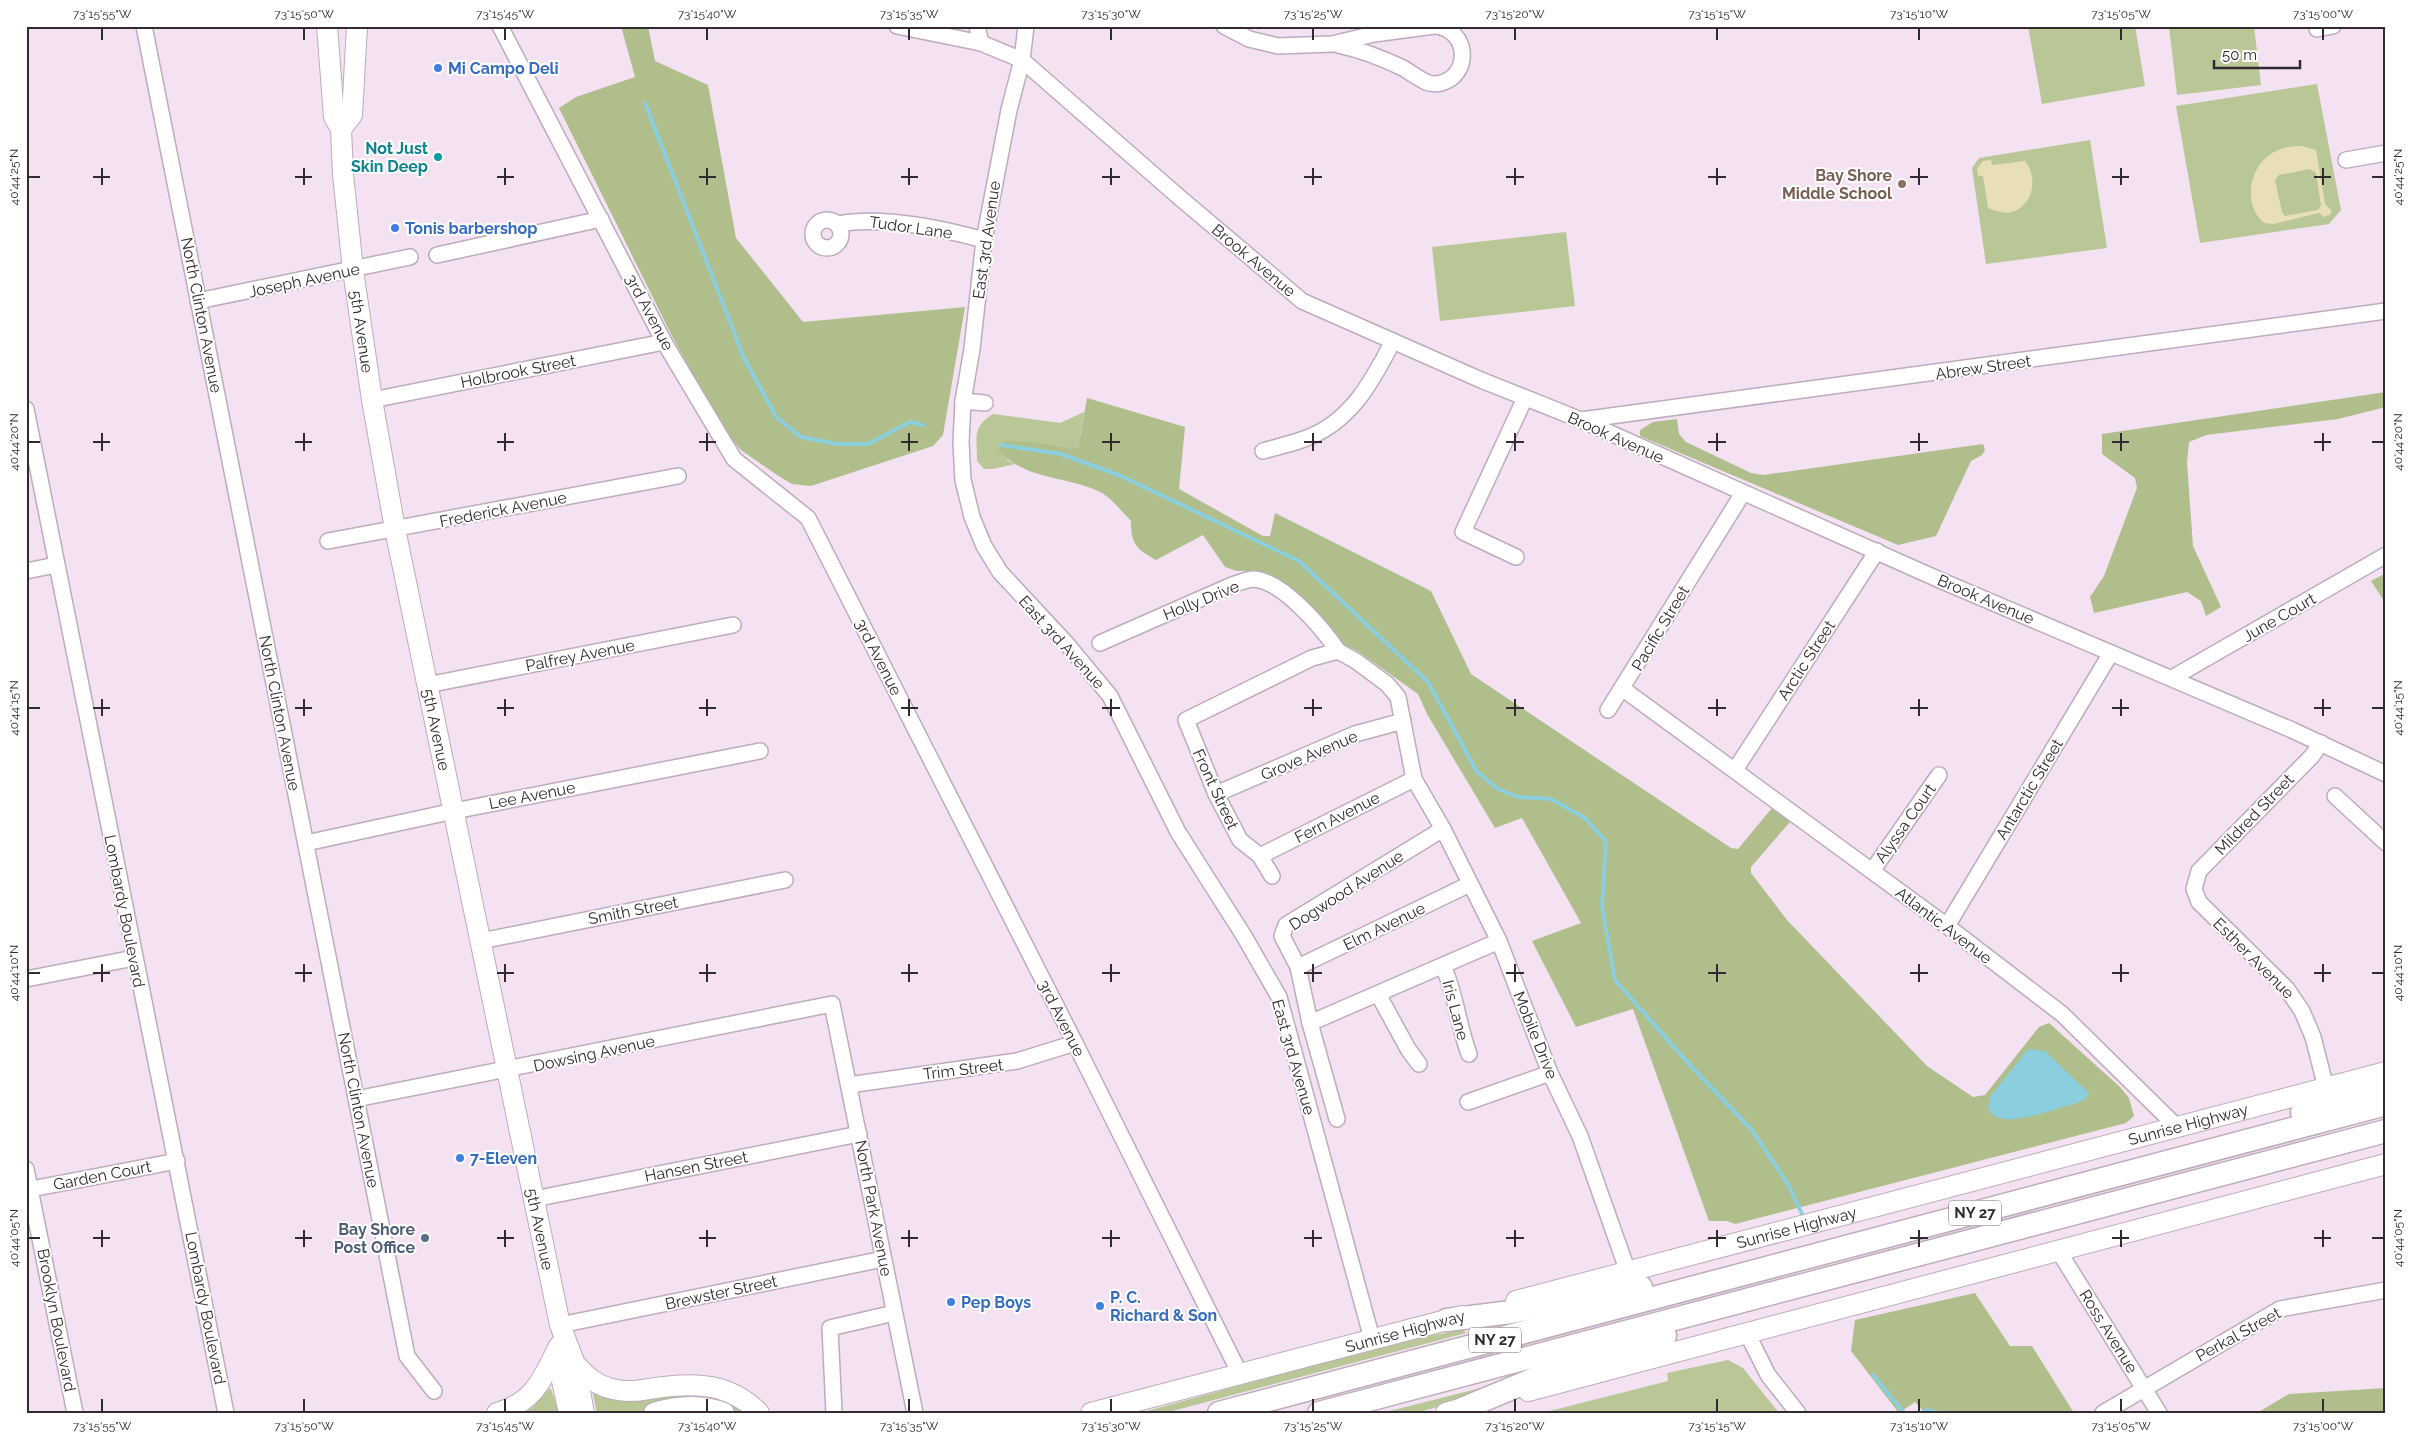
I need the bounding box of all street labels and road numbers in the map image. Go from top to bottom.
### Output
street label: East 3rd Avenue [969,180,1004,300]
street label: Tudor Lane [868,212,954,243]
street label: Brook Avenue [1208,220,1299,301]
street label: North Clinton Avenue [177,236,226,394]
street label: Joseph Avenue [247,259,361,302]
street label: 3rd Avenue [622,271,678,354]
street label: 5th Avenue [346,289,377,374]
street label: Holbrook Street [459,351,578,392]
street label: Abrew Street [1934,351,2033,384]
street label: Brook Avenue [1565,408,1667,467]
street label: Frederick Avenue [438,488,568,531]
street label: Brook Avenue [1935,571,2037,628]
street label: Holly Drive [1160,577,1242,624]
street label: Pacific Street [1628,582,1694,674]
street label: June Court [2239,589,2320,646]
street label: East 3rd Avenue [1015,592,1109,693]
street label: 3rd Avenue [851,616,906,699]
street label: Arctic Street [1774,616,1840,704]
street label: North Clinton Avenue [255,634,304,792]
street label: Palfrey Avenue [524,636,636,675]
street label: 5th Avenue [418,687,454,772]
street label: Grove Avenue [1258,727,1361,784]
street label: Antarctic Street [1992,735,2067,843]
street label: Front Street [1189,746,1243,833]
street label: Mildred Street [2211,770,2298,859]
street label: Lee Avenue [487,778,577,813]
street label: Alyssa Court [1871,779,1940,867]
street label: Fern Avenue [1291,788,1383,847]
street label: Lombardy Boulevard [100,833,149,989]
street label: Dogwood Avenue [1286,846,1407,934]
street label: Atlantic Avenue [1892,883,1996,968]
street label: Smith Street [587,892,680,929]
street label: Elm Avenue [1340,899,1428,954]
street label: Esther Avenue [2209,914,2298,1003]
street label: 3rd Avenue [1034,977,1089,1060]
street label: Iris Lane [1438,978,1473,1042]
street label: Mobile Drive [1509,989,1562,1082]
street label: East 3rd Avenue [1268,997,1319,1117]
street label: North Clinton Avenue [334,1031,383,1189]
street label: Dowsing Avenue [532,1031,657,1076]
street label: Trim Street [922,1055,1005,1084]
street label: Sunrise Highway [2126,1100,2251,1149]
street label: North Park Avenue [851,1138,896,1278]
street label: Hansen Street [643,1147,750,1186]
street label: Garden Court [52,1157,153,1194]
street label: 5th Avenue [522,1186,557,1272]
road number: NY 27 [1949,1200,2001,1226]
street label: Sunrise Highway [1735,1203,1859,1253]
street label: Lombardy Boulevard [181,1230,230,1386]
street label: Brooklyn Boulevard [33,1247,80,1393]
street label: Brewster Street [663,1271,779,1314]
street label: Ross Avenue [2075,1286,2142,1377]
street label: Perkal Street [2192,1303,2285,1366]
street label: Sunrise Highway [1343,1306,1467,1357]
road number: NY 27 [1469,1328,1521,1352]

